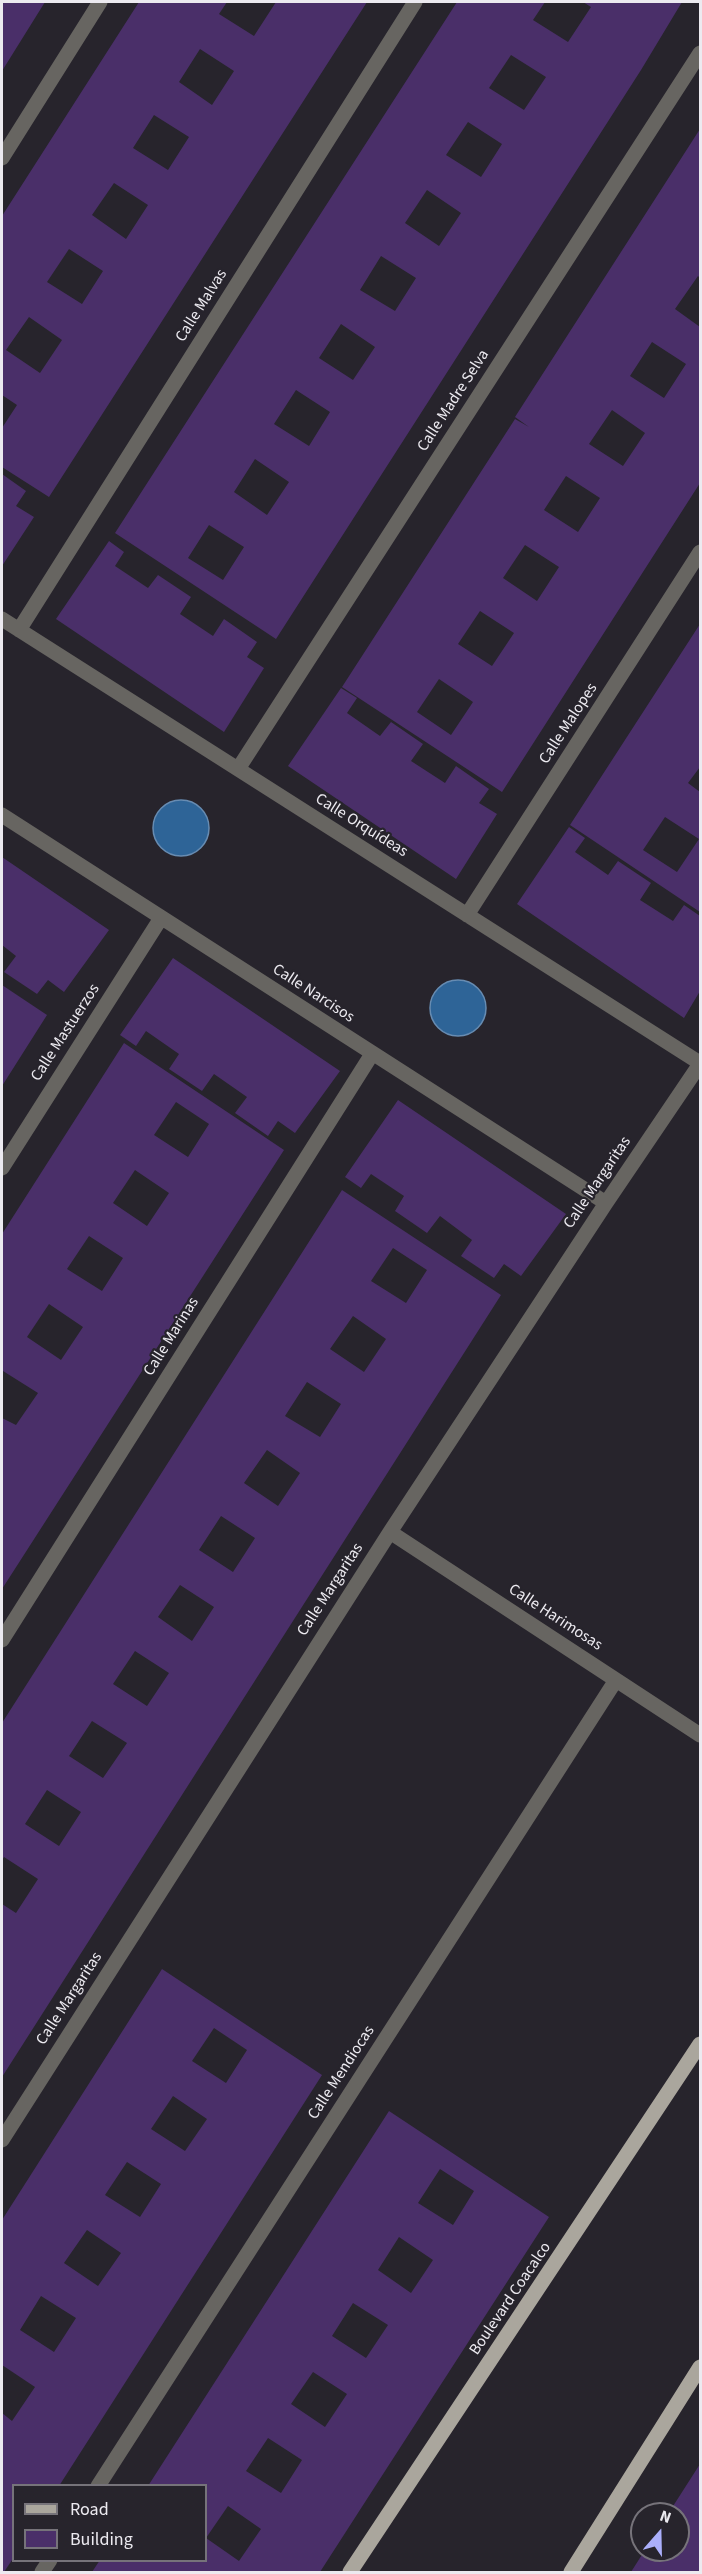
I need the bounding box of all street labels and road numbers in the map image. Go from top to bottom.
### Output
street label: Calle Malvas [172,266,232,346]
street label: Calle Madre Selva [414,347,494,455]
street label: Calle Malopes [536,680,602,768]
street label: Calle Orquídeas [311,790,411,862]
street label: Calle Narcisos [269,960,357,1028]
street label: Calle Mastuerzos [27,981,105,1085]
street label: Calle Margaritas [560,1133,636,1233]
street label: Calle Marinas [140,1294,204,1380]
street label: Calle Margaritas [294,1540,368,1640]
street label: Calle Harimosas [505,1581,605,1655]
street label: Calle Margaritas [33,1949,107,2049]
street label: Calle Mendiocas [304,2022,380,2124]
street label: Boulevard Coacalco [466,2239,556,2359]

